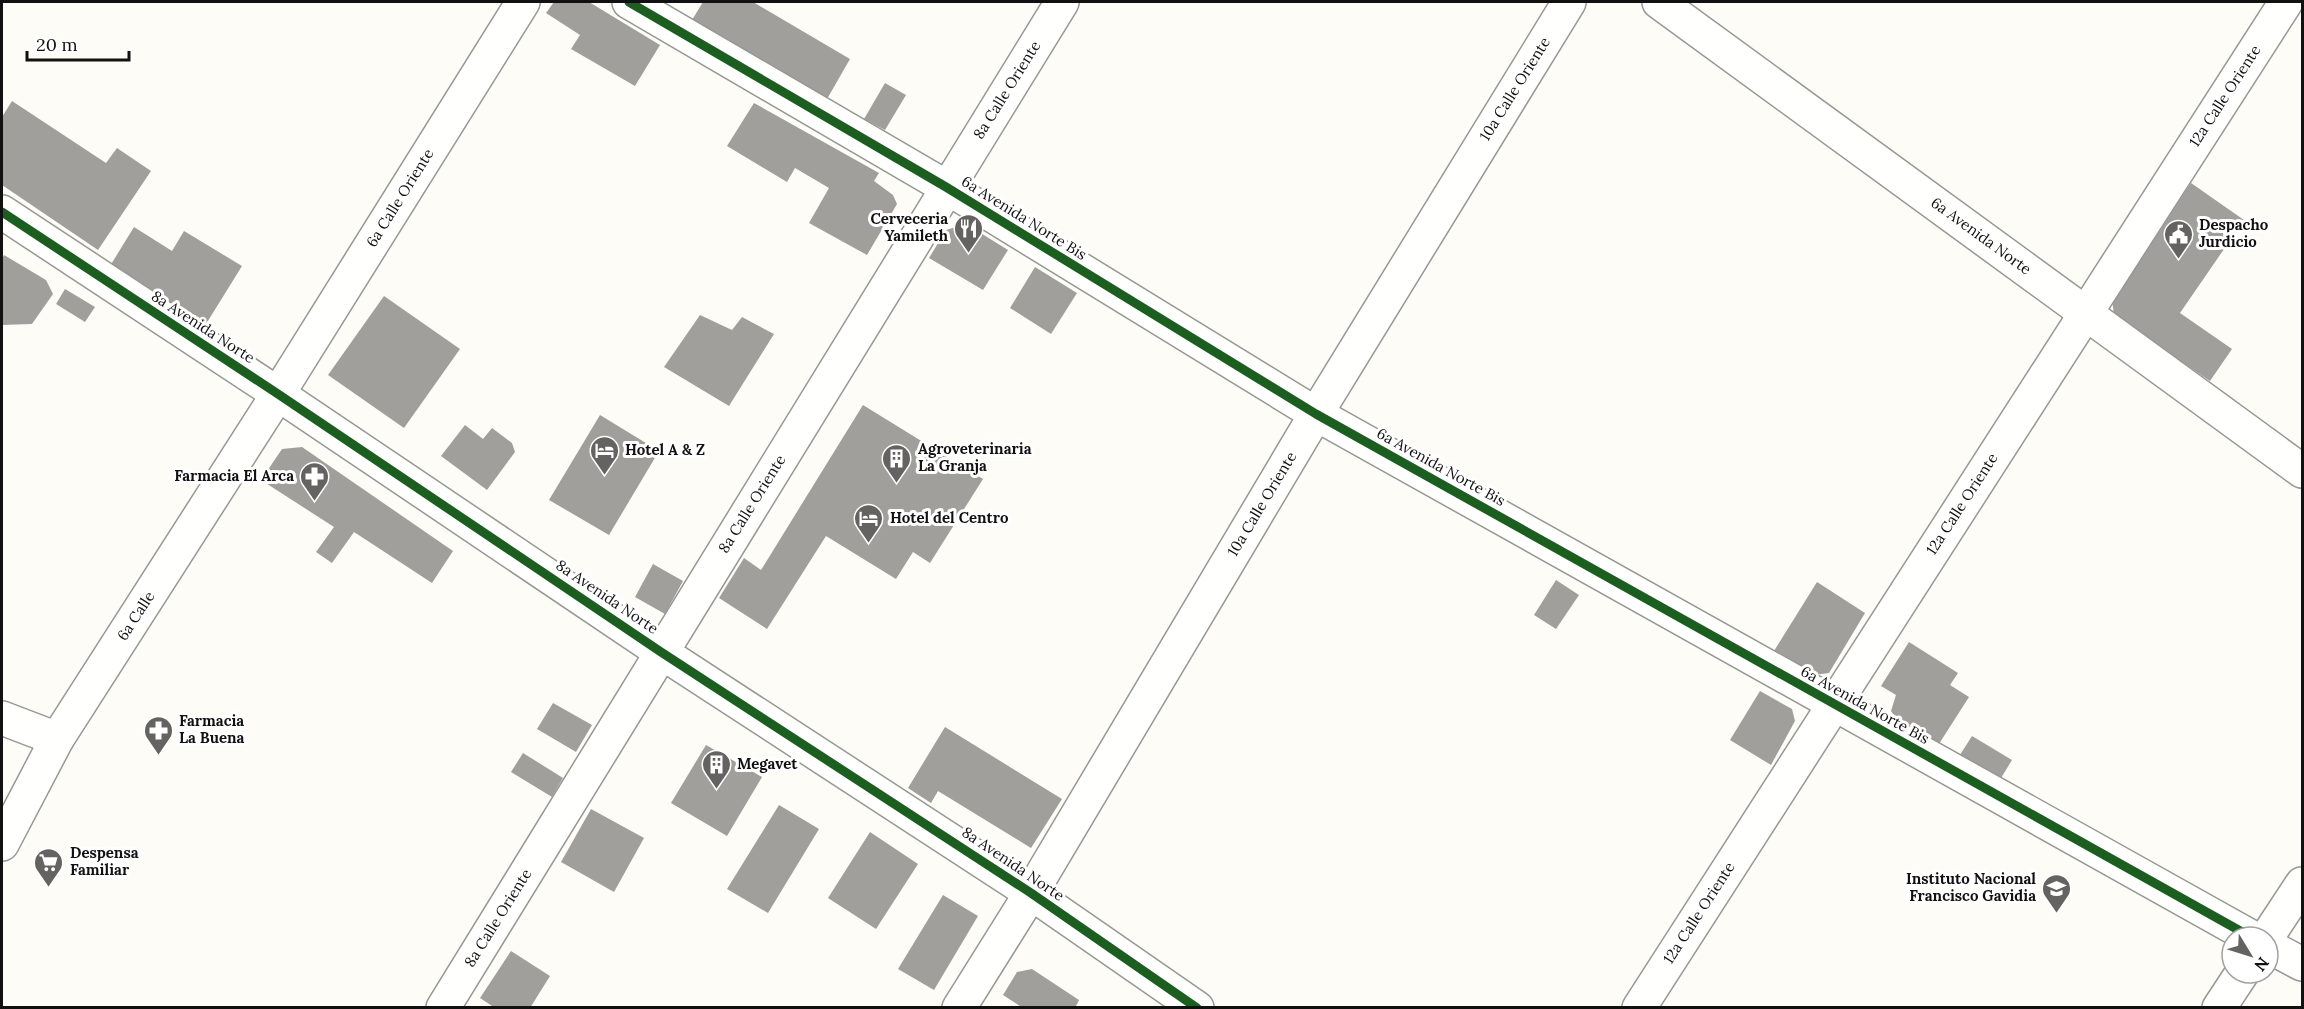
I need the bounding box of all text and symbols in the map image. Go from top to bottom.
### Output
scale bar [27,24,129,62]
text: 20 m [36,33,78,56]
street label: 10a Calle Oriente [1475,33,1554,144]
street label: 8a Calle Oriente [969,37,1044,142]
street label: 12a Calle Oriente [2185,41,2264,150]
street label: 6a Calle Oriente [362,145,437,250]
street label: 6a Avenida Norte Bis [958,171,1090,264]
street label: 6a Avenida Norte [1927,193,2035,278]
place label: Cerveceria Yamileth [870,209,949,245]
restaurant icon: Cerveceria Yamileth [953,212,985,254]
place label: Despacho Jurdicio [2199,215,2269,251]
public building icon: Despacho Jurdicio [2162,218,2194,260]
street label: 8a Avenida Norte [148,286,259,367]
street label: 6a Avenida Norte Bis [1374,423,1509,510]
hotel icon: Hotel A & Z [588,434,620,476]
place label: Agroveterinaria La Granja [918,439,1032,475]
place label: Hotel A & Z [625,440,705,459]
building icon: Agroveterinaria La Granja [881,442,913,484]
street label: 10a Calle Oriente [1223,448,1300,559]
street label: 12a Calle Oriente [1922,449,2001,558]
street label: 8a Calle Oriente [714,451,789,556]
pharmacy icon: Farmacia El Arca [299,460,331,502]
place label: Farmacia El Arca [174,466,294,485]
hotel icon: Hotel del Centro [853,502,885,544]
place label: Hotel del Centro [890,508,1009,527]
street label: 8a Avenida Norte [552,555,662,638]
street label: 6a Calle [113,588,158,644]
street label: 6a Avenida Norte Bis [1798,661,1933,748]
place label: Farmacia La Buena [179,711,245,747]
pharmacy icon: Farmacia La Buena [142,714,174,756]
building icon: Megavet [700,748,732,790]
place label: Megavet [737,754,798,773]
street label: 8a Avenida Norte [958,822,1068,905]
place label: Despensa Familiar [70,843,139,879]
supermarket icon: Despensa Familiar [33,846,65,888]
street label: 12a Calle Oriente [1659,858,1738,967]
street label: 8a Calle Oriente [460,865,535,970]
place label: Instituto Nacional Francisco Gavidia [1906,869,2036,905]
school or university icon: Instituto Nacional Francisco Gavidia [2041,872,2073,914]
north arrow [2220,925,2280,985]
text: N [2250,953,2274,975]

